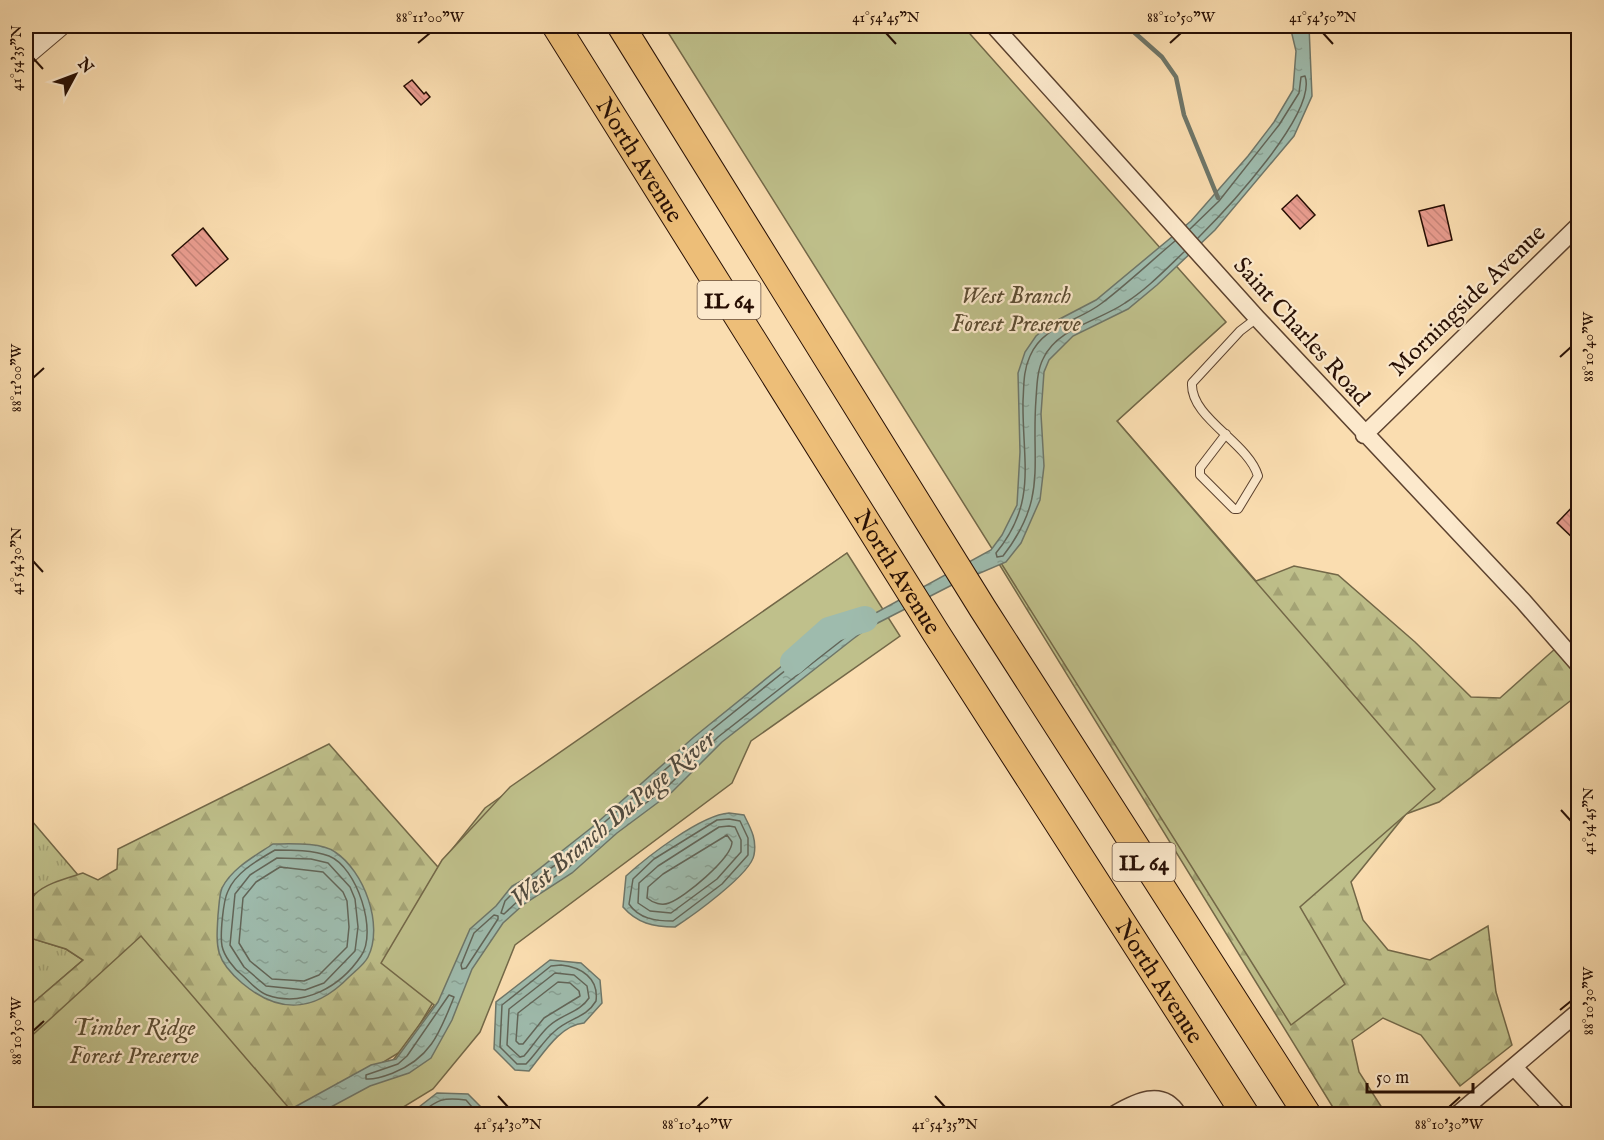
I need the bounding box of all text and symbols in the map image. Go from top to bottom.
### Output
text: 88°11'00"W [396,8,465,27]
text: 41°54'45"N [852,8,920,27]
text: 88°10'50"W [1147,8,1216,27]
text: 41°54'50"N [1289,8,1357,27]
text: 41°54'35"N [7,25,26,91]
north arrow [45,45,105,105]
text: N [72,54,97,78]
street label: North Avenue [588,93,689,229]
street label: Morningside Avenue [1383,218,1553,384]
street label: Saint Charles Road [1226,251,1376,413]
road number: IL 64 [698,281,760,319]
park label: West Branch Forest Preserve [951,281,1081,340]
text: 88°10'40"W [1579,311,1598,382]
text: 88°11'00"W [7,343,26,412]
street label: North Avenue [846,504,947,641]
text: 41°54'30"N [7,527,26,595]
water label: West Branch DuPage River [503,723,724,916]
text: 41°54'45"N [1579,787,1598,855]
road number: IL 64 [1112,843,1176,881]
street label: North Avenue [1107,914,1210,1050]
text: 88°10'30"W [1579,966,1598,1035]
text: 88°10'50"W [7,996,26,1065]
park label: Timber Ridge Forest Preserve [69,1013,199,1072]
scale bar [1367,1056,1474,1094]
text: 50 m [1376,1067,1409,1090]
text: 41°54'30"N [474,1115,542,1134]
text: 88°10'40"W [662,1115,733,1134]
text: 41°54'35"N [912,1115,978,1134]
text: 88°10'30"W [1415,1115,1484,1134]

